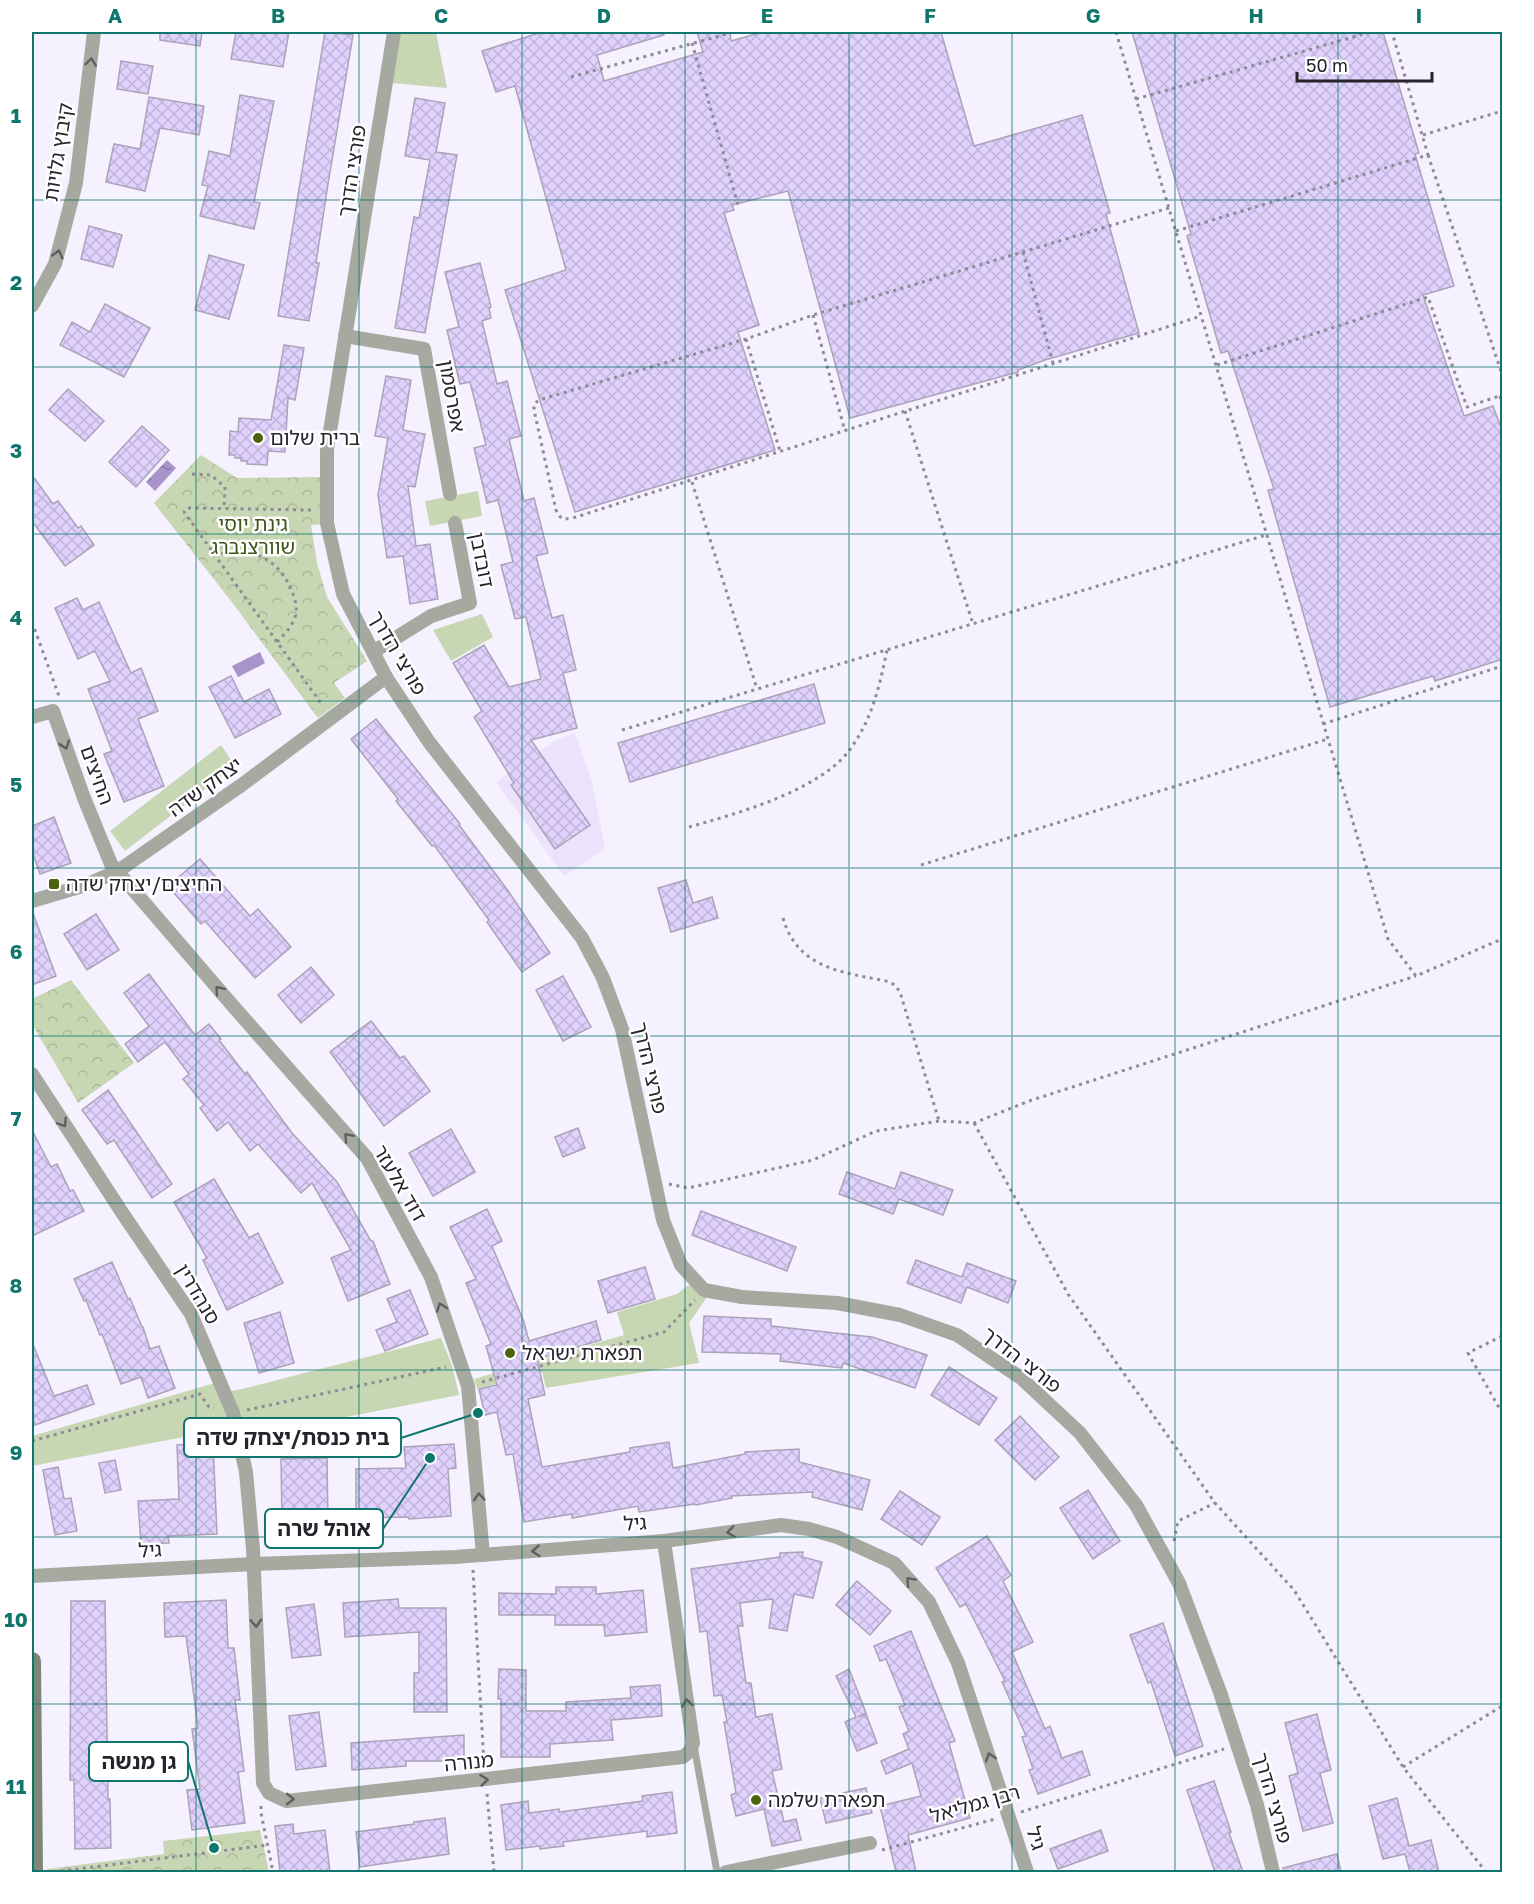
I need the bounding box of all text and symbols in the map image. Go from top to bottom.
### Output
text: A [108,3,122,27]
text: B [271,3,285,27]
text: C [434,3,448,27]
text: D [597,3,611,27]
text: E [761,3,773,27]
text: F [924,3,936,27]
text: G [1086,3,1100,27]
text: H [1248,3,1264,27]
text: I [1416,3,1422,27]
scale bar [1297,45,1432,83]
text: 50 m [1306,54,1348,76]
one-way arrow [84,58,96,67]
street label: קיבוץ גלויות [37,101,77,203]
text: 1 [11,103,21,127]
street label: פורצי הדרך [332,123,370,219]
one-way arrow [50,249,63,259]
text: 2 [10,270,22,294]
street label: אפרסמון [435,358,471,434]
place label: ברית שלום [270,425,360,449]
marker: ברית שלום [251,431,265,445]
text: 3 [10,438,22,462]
park label: גינת יוסי שוורצנברג [211,511,295,558]
street label: דובדבן [466,530,500,590]
text: 4 [10,605,22,629]
street label: פורצי הדרך [365,606,433,699]
one-way arrow [58,739,71,749]
street label: החיצים [76,742,120,808]
street label: יצחק שדה [163,751,246,821]
text: 5 [10,772,22,796]
place label: החיצים/יצחק שדה [66,871,222,895]
marker: החיצים/יצחק שדה [47,877,61,891]
text: 6 [10,939,22,963]
one-way arrow [216,986,227,997]
street label: פורצי הדרך [629,1019,673,1116]
text: 7 [11,1106,22,1130]
one-way arrow [56,1116,67,1127]
one-way arrow [344,1133,355,1143]
street label: דוד אלעזר [369,1140,432,1225]
street label: סנהדרין [172,1259,226,1328]
text: 8 [10,1273,22,1297]
one-way arrow [436,1302,449,1312]
street label: פורצי הדרך [978,1321,1067,1397]
place label: תפארת ישראל [522,1340,642,1364]
marker: תפארת ישראל [503,1346,517,1360]
callout: בית כנסת/יצחק שדה [184,1418,401,1457]
text: בית כנסת/יצחק שדה [196,1424,390,1450]
text: 9 [10,1440,22,1464]
one-way arrow [472,1492,485,1501]
callout: אוהל שרה [265,1509,383,1548]
street label: גיל [623,1509,648,1535]
text: אוהל שרה [277,1515,371,1541]
one-way arrow [726,1525,735,1538]
street label: גיל [138,1536,163,1562]
one-way arrow [532,1544,541,1557]
one-way arrow [906,1577,917,1588]
text: 10 [4,1607,28,1631]
one-way arrow [249,1618,262,1627]
one-way arrow [682,1699,694,1708]
callout: גן מנשה [89,1742,188,1781]
street label: מנורה [443,1746,495,1776]
text: גן מנשה [102,1748,177,1774]
street label: פורצי הדרך [1250,1749,1298,1846]
one-way arrow [984,1752,997,1763]
text: 11 [6,1774,26,1798]
one-way arrow [479,1774,488,1786]
street label: רבן גמליאל [927,1779,1022,1827]
place label: תפארת שלמה [768,1787,885,1811]
one-way arrow [286,1793,295,1805]
marker: תפארת שלמה [749,1793,763,1807]
street label: גיל [1022,1823,1052,1853]

